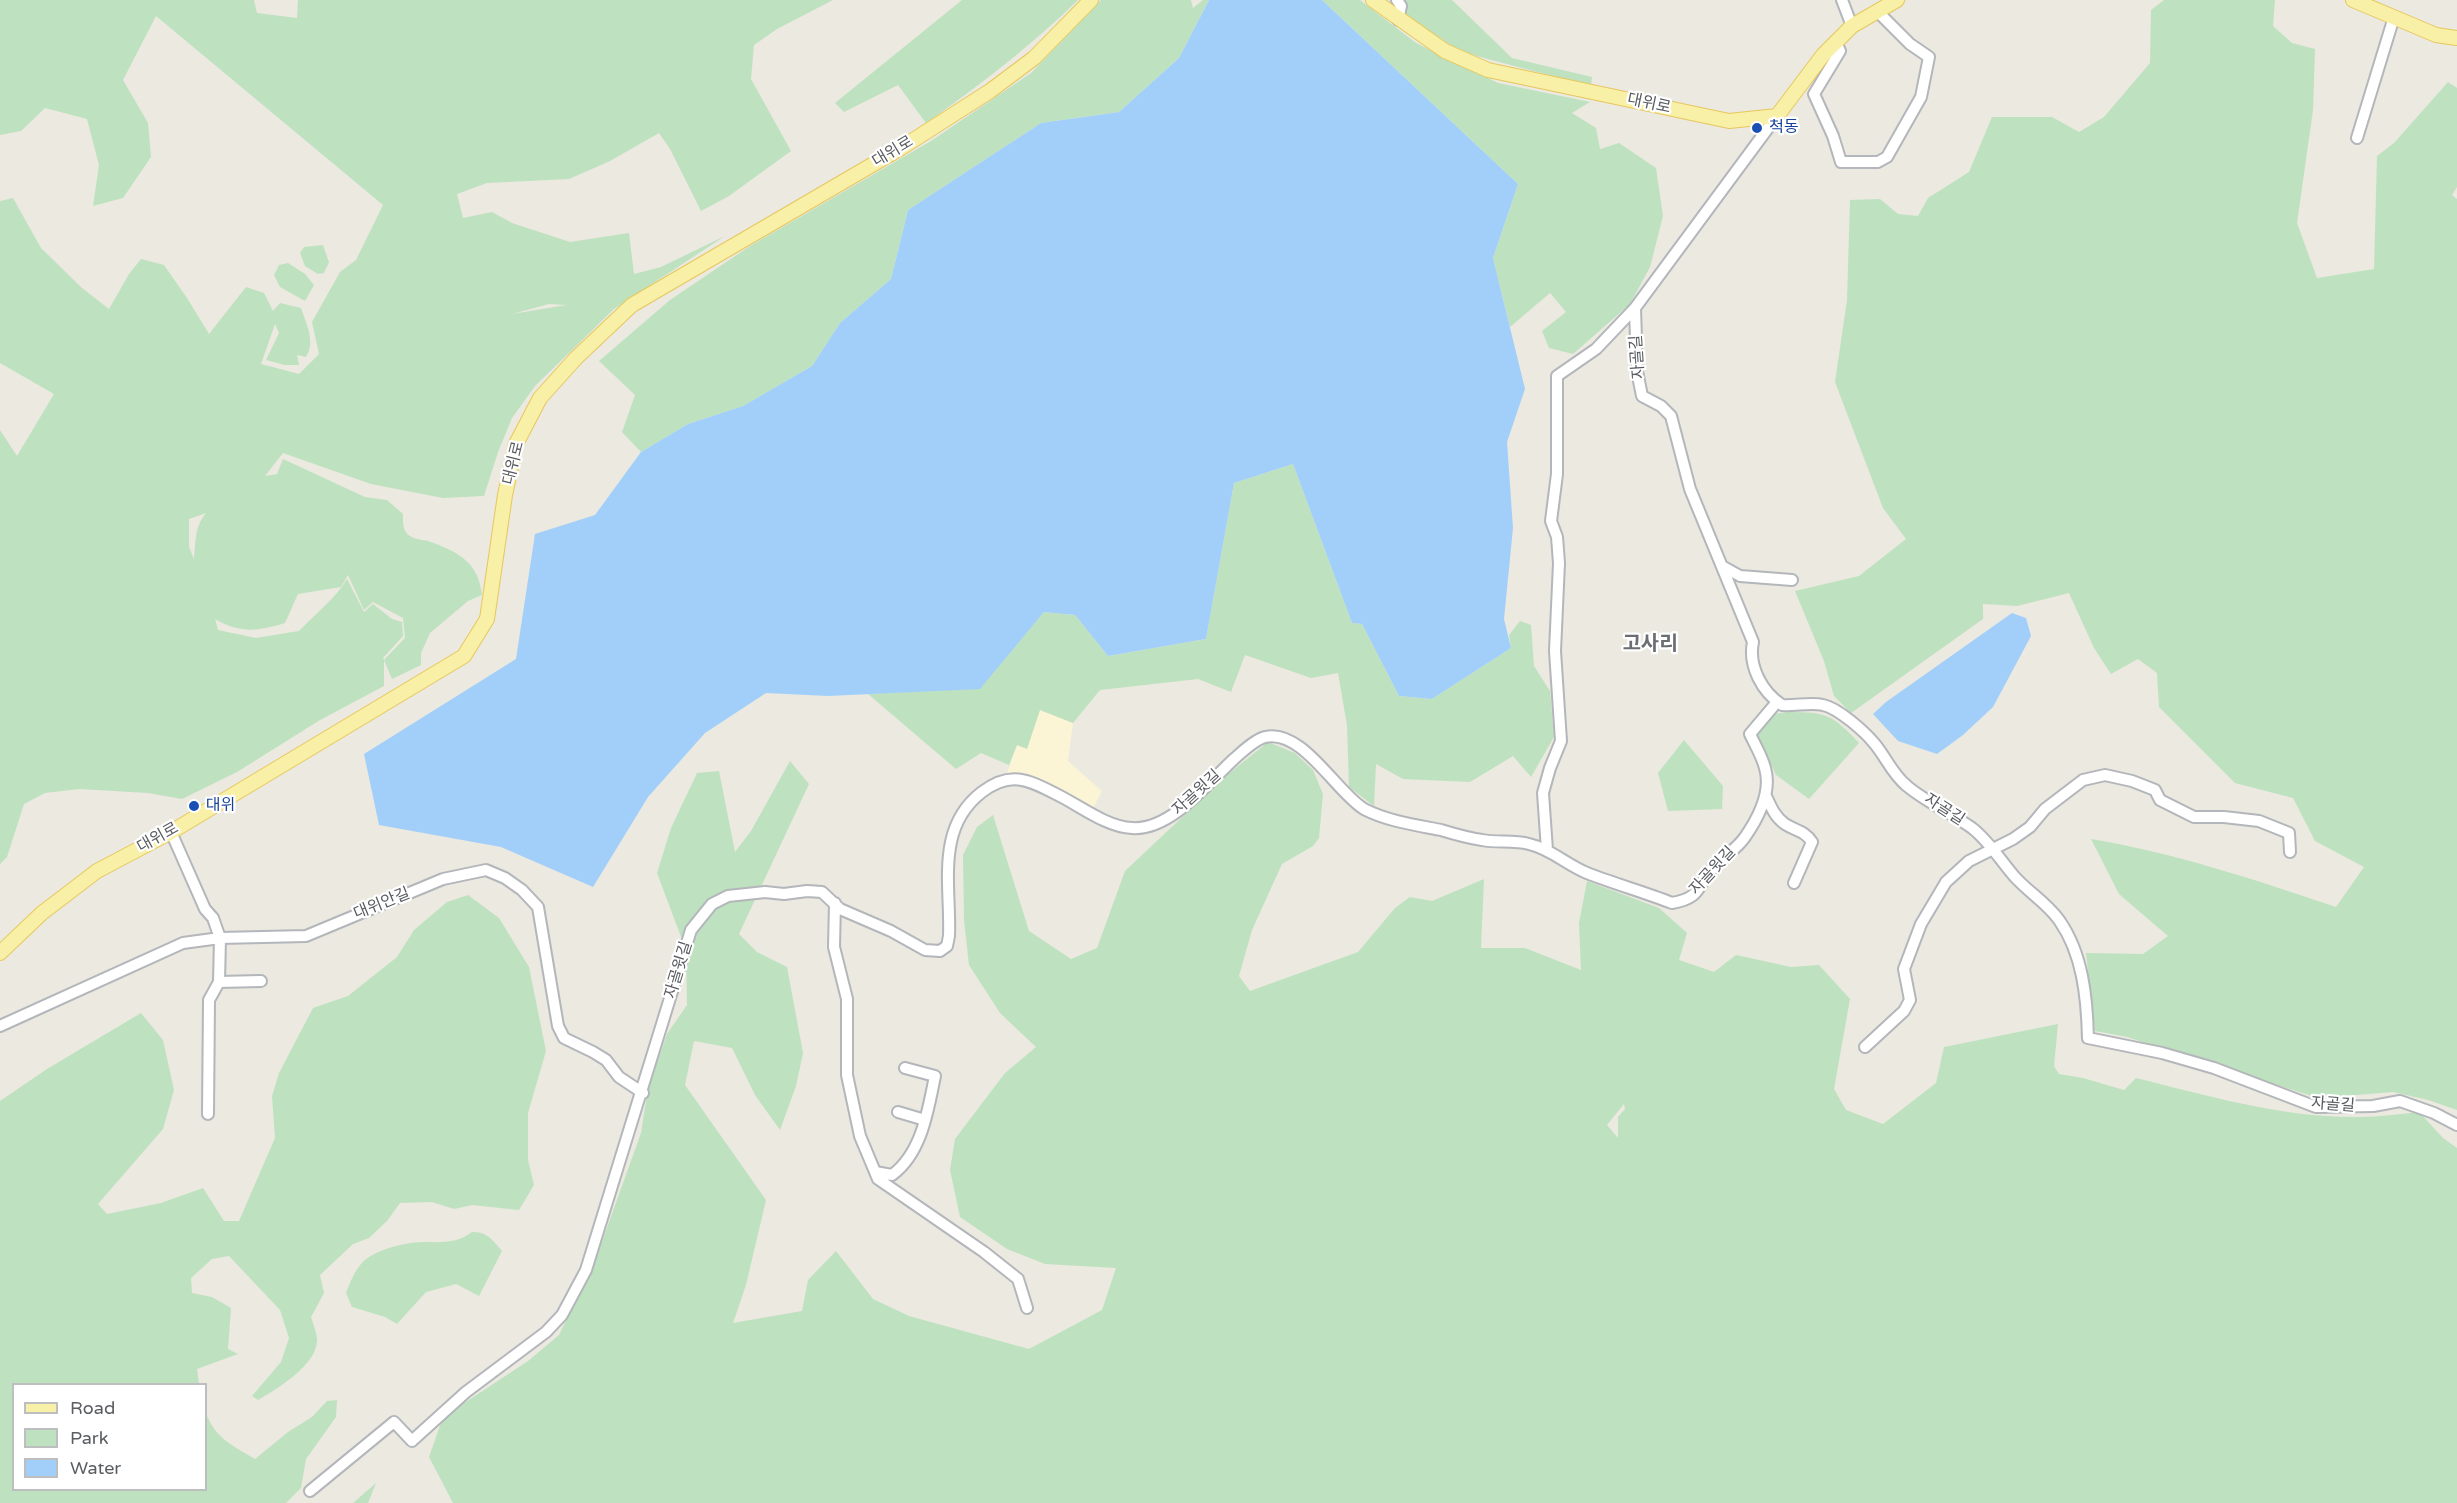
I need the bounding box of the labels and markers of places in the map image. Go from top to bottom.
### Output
place label: 척동 [1769,118,1798,138]
marker: 척동 [1750,121,1764,135]
place label: 대위 [206,796,235,816]
marker: 대위 [187,799,201,813]

